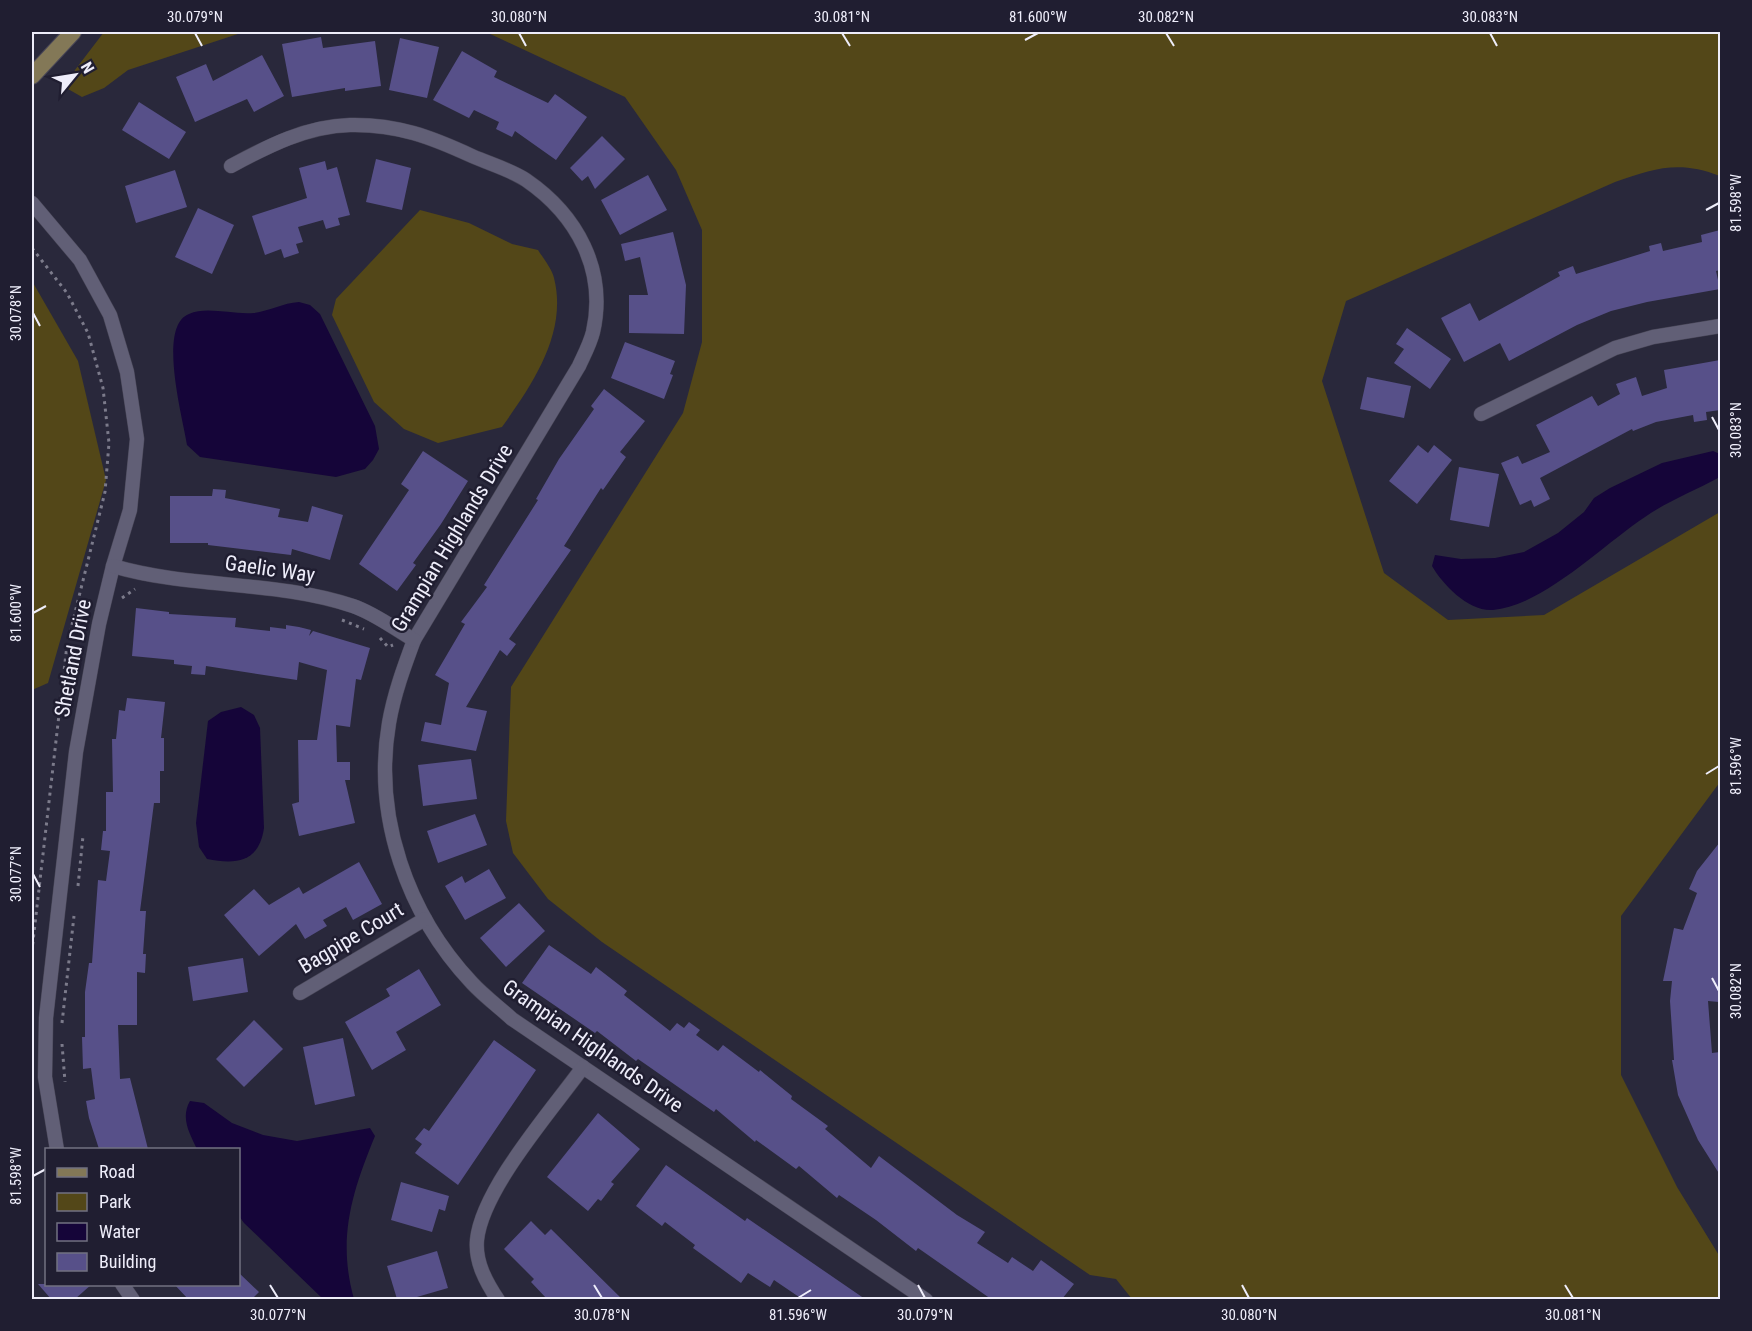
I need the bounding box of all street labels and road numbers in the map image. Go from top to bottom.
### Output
street label: Grampian Highlands Drive [386,440,518,636]
street label: Gaelic Way [223,551,317,587]
street label: Shetland Drive [50,597,96,719]
street label: Bagpipe Court [294,897,408,979]
street label: Grampian Highlands Drive [498,975,688,1117]

